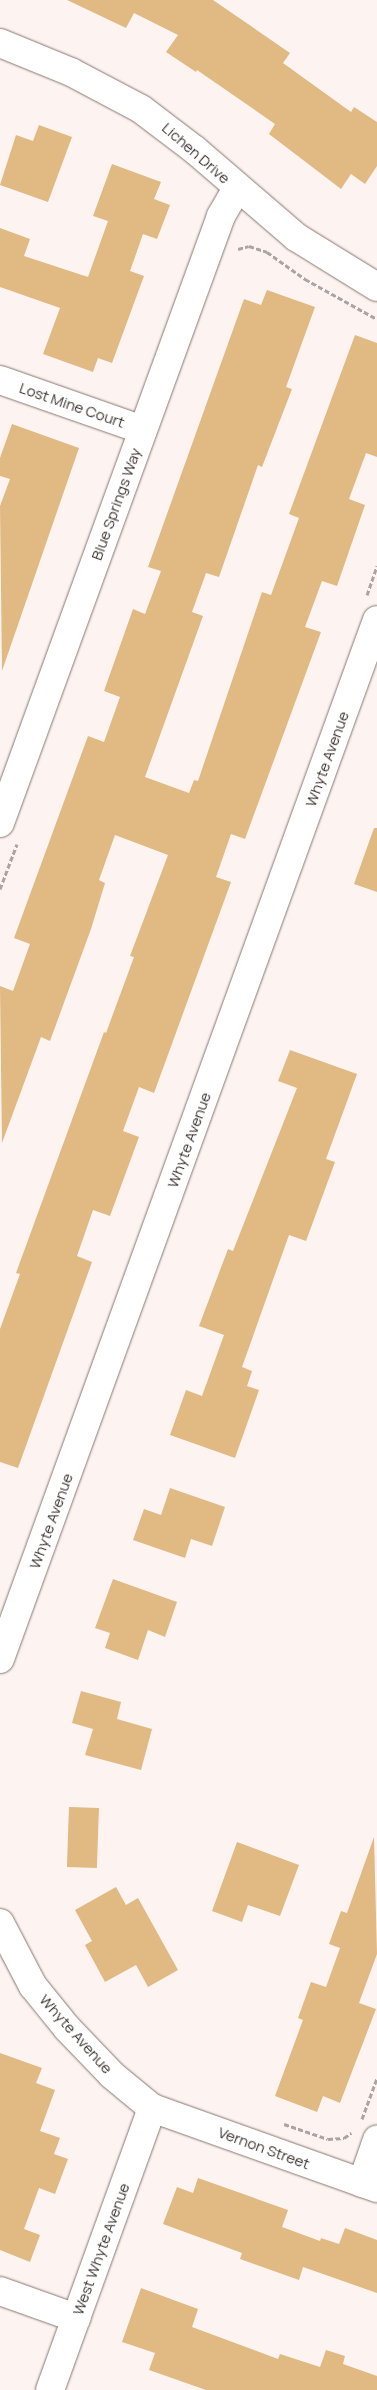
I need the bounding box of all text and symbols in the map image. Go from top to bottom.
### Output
street label: Lichen Drive [158,119,234,187]
street label: Lost Mine Court [17,379,127,431]
street label: Blue Springs Way [87,445,145,563]
street label: Whyte Avenue [301,709,353,809]
street label: Whyte Avenue [163,1090,215,1190]
street label: Whyte Avenue [25,1471,77,1571]
street label: Whyte Avenue [36,1991,116,2077]
street label: Vernon Street [216,2123,312,2173]
street label: West Whyte Avenue [69,2181,133,2317]

